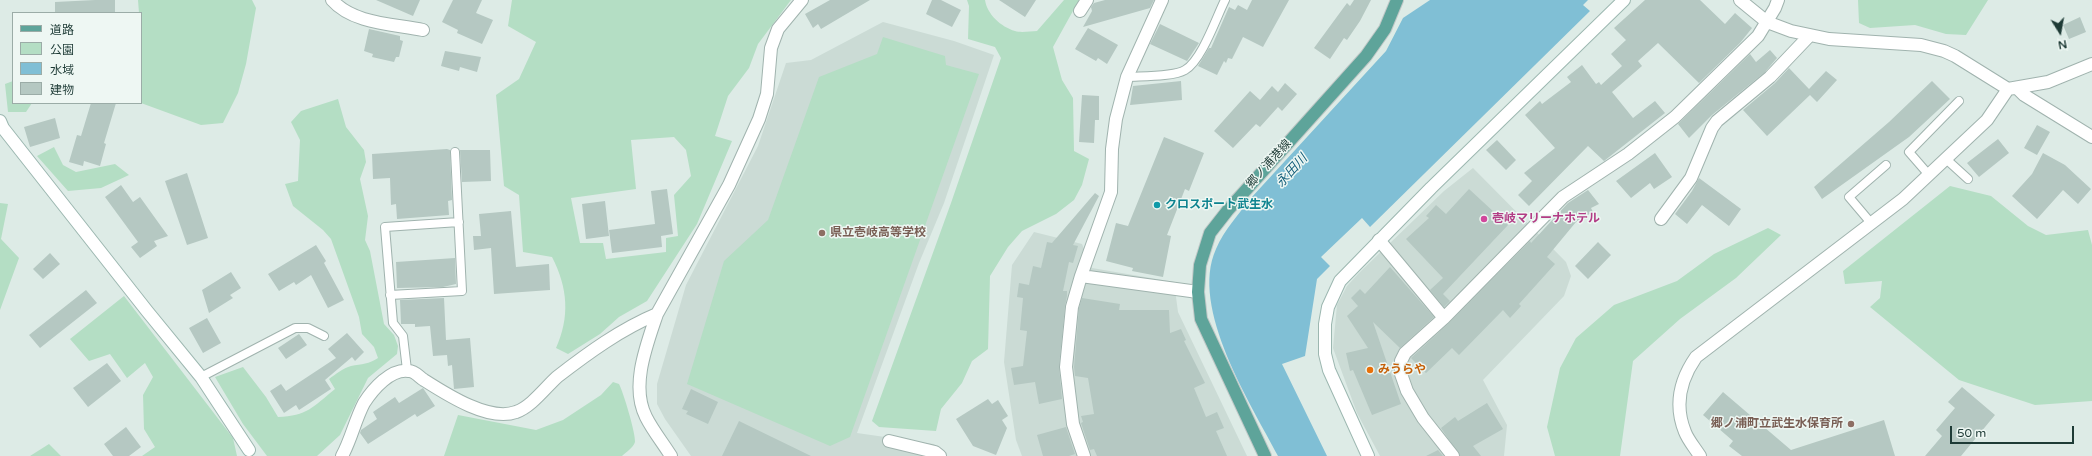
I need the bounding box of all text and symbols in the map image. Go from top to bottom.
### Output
legend [12,12,142,104]
north arrow [2040,12,2080,52]
text: 道路 [50,23,74,37]
text: N [2057,37,2068,51]
text: 公園 [50,43,74,57]
text: 水域 [50,63,74,77]
text: 建物 [50,83,74,97]
street label: 郷ノ浦港線 [1244,137,1294,191]
water label: 永田川 [1273,151,1311,191]
place label: クロスポート武生水 [1165,198,1273,212]
marker: クロスポート武生水 [1152,200,1162,210]
place label: 壱岐マリーナホテル [1492,212,1600,226]
marker: 壱岐マリーナホテル [1479,214,1489,224]
place label: 県立壱岐高等学校 [830,226,926,240]
marker: 県立壱岐高等学校 [817,228,827,238]
place label: みうらや [1378,363,1426,377]
marker: みうらや [1365,365,1375,375]
place label: 郷ノ浦町立武生水保育所 [1711,417,1843,431]
scale bar [1952,418,2076,444]
marker: 郷ノ浦町立武生水保育所 [1846,419,1856,429]
text: 50 m [1957,426,1986,440]

